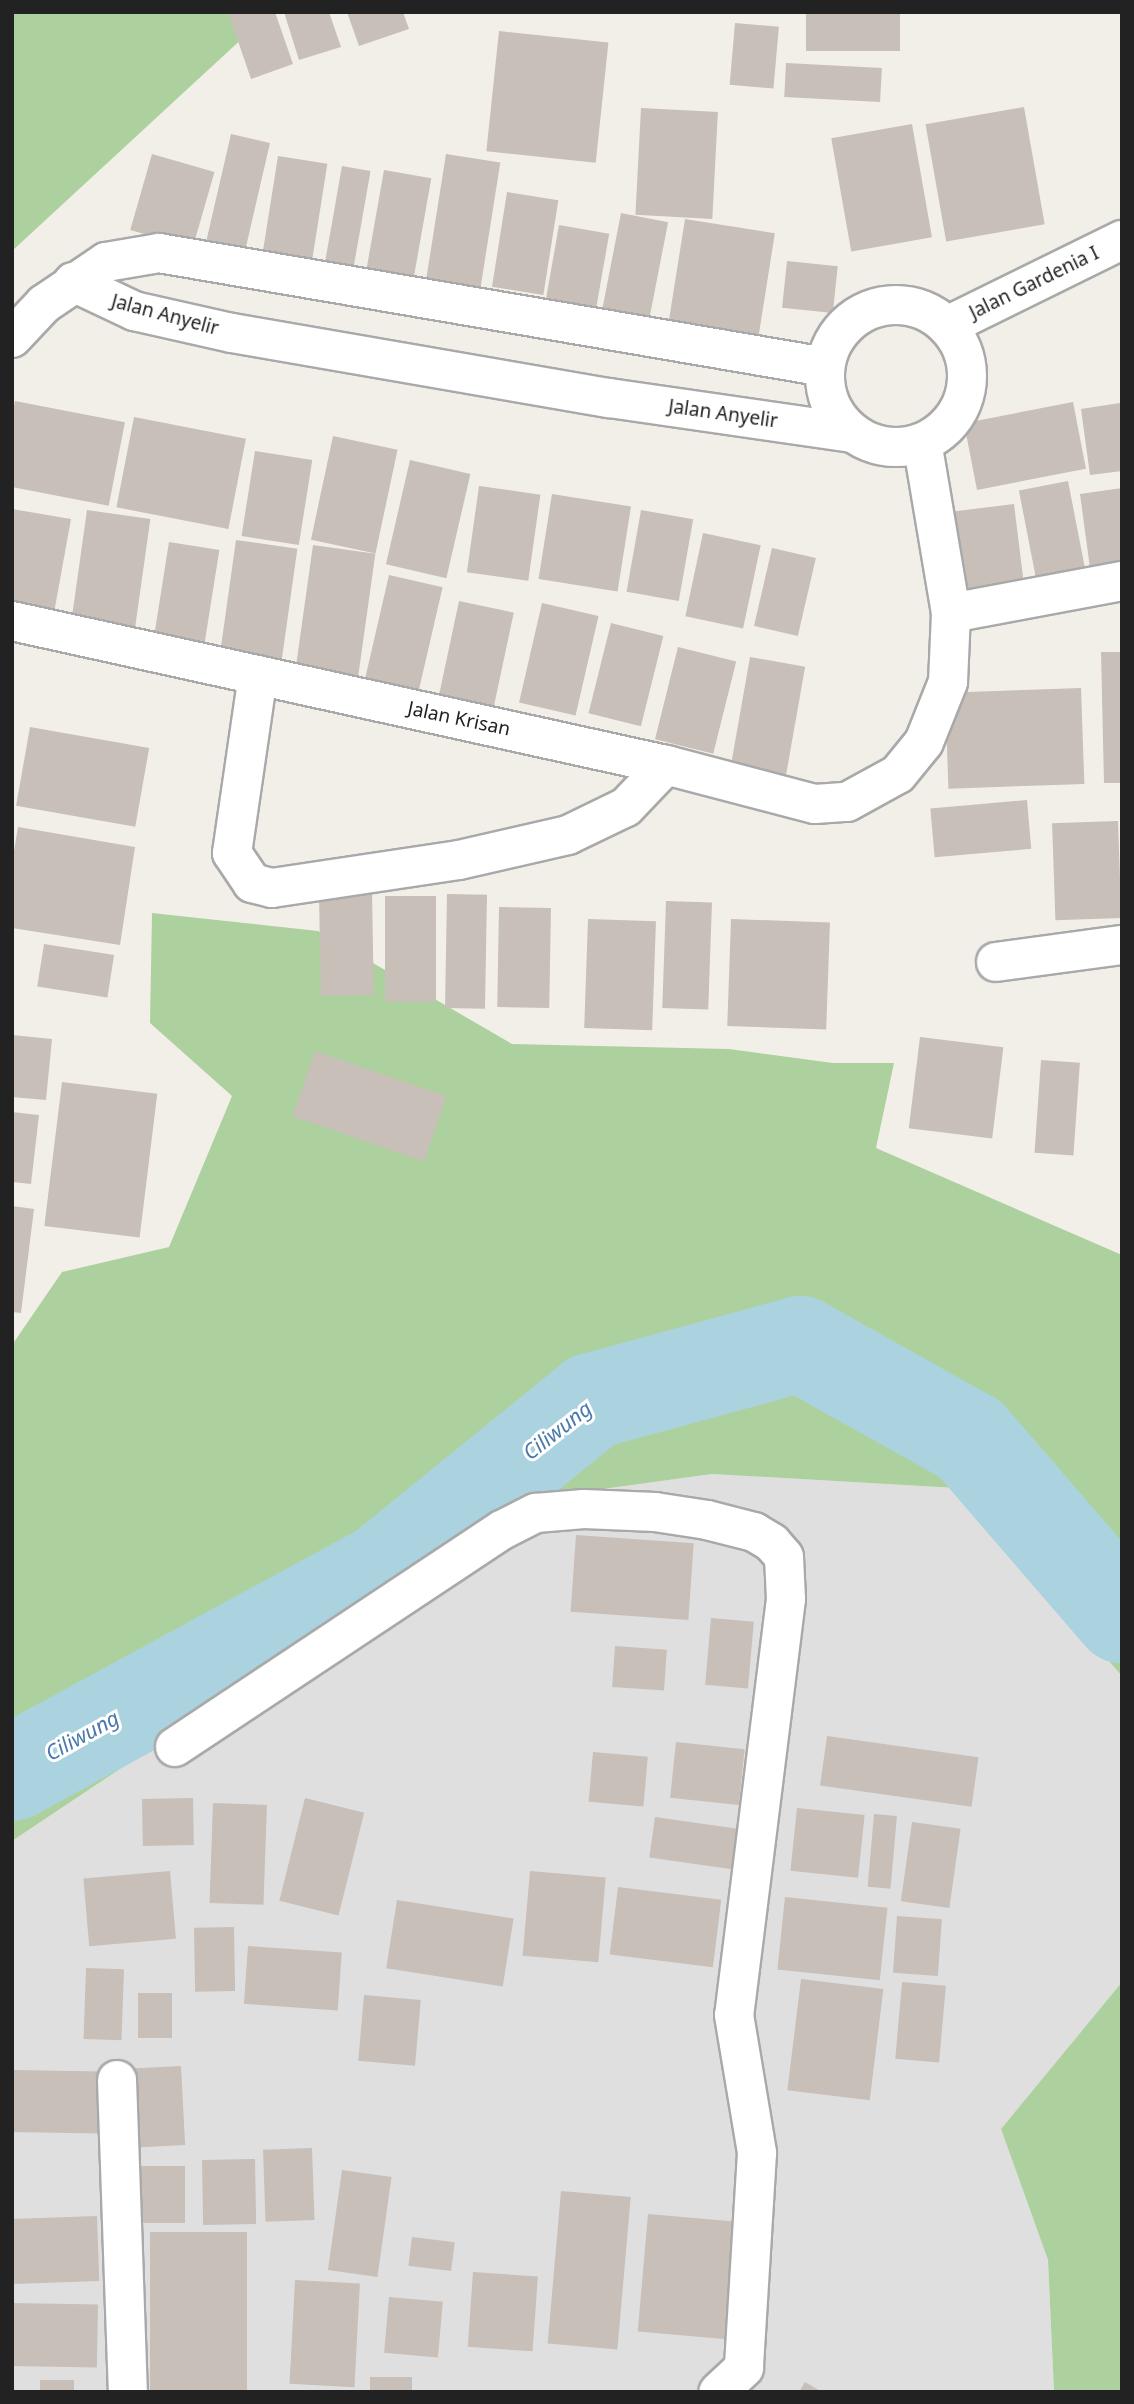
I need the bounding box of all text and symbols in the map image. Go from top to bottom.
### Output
street label: Jalan Gardenia I [966,242,1102,324]
street label: Jalan Anyelir [109,290,221,340]
street label: Jalan Anyelir [667,395,779,433]
street label: Jalan Krisan [406,697,512,741]
water label: Ciliwung [518,1395,596,1465]
water label: Ciliwung [41,1705,123,1765]

